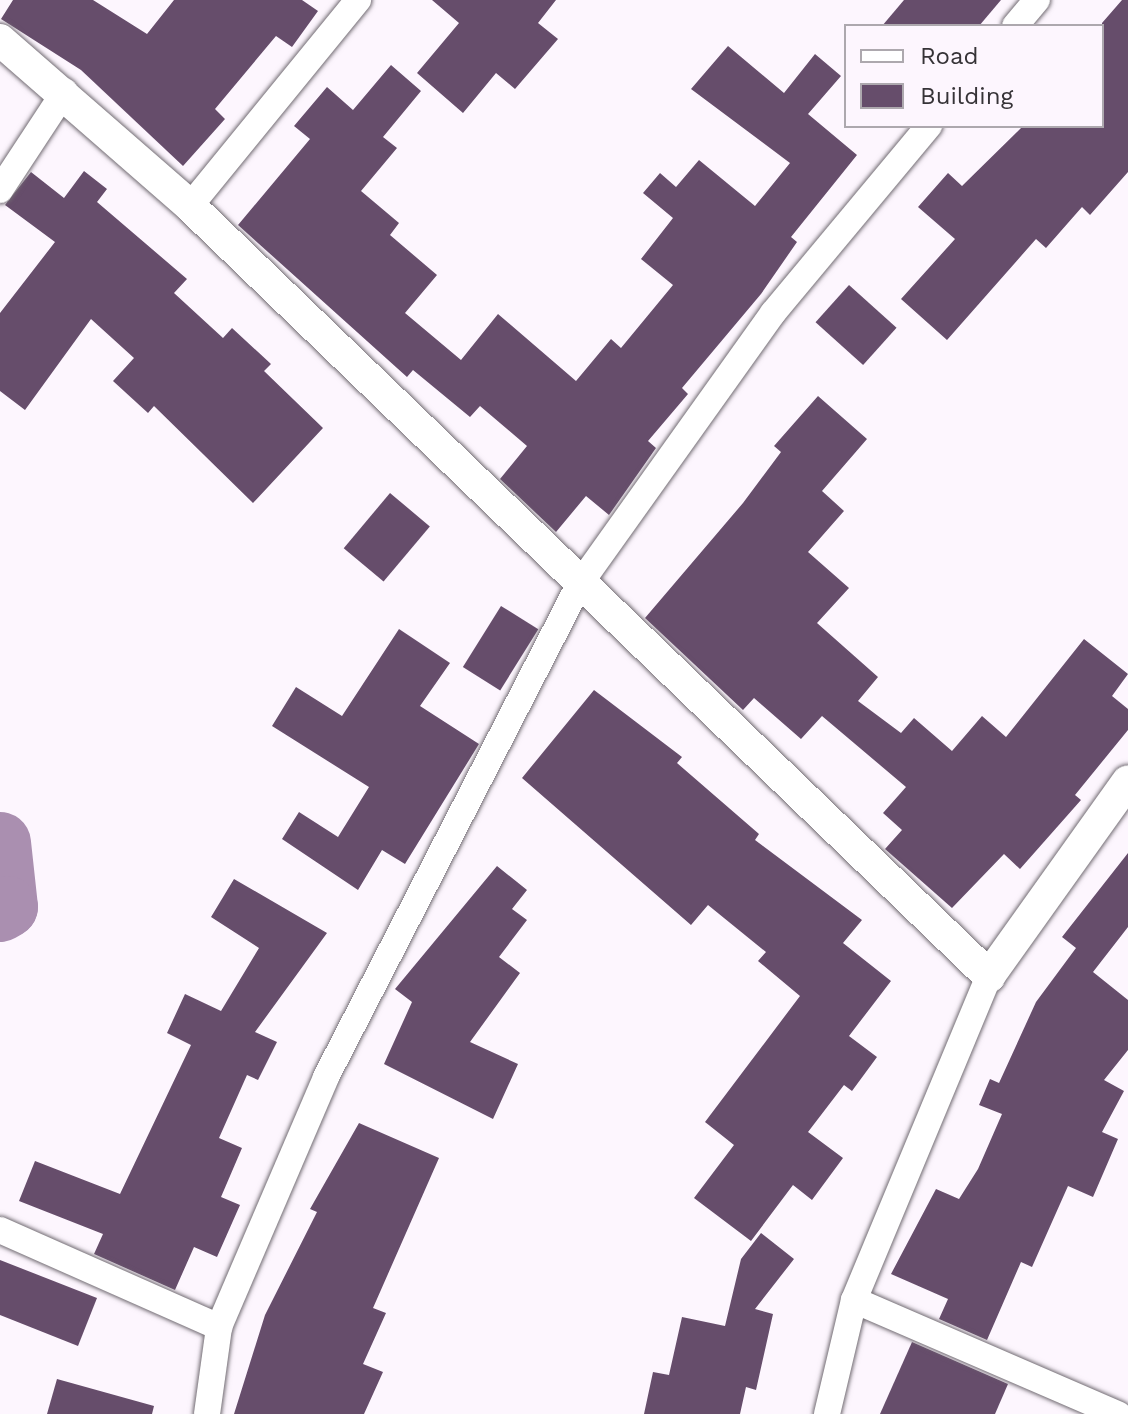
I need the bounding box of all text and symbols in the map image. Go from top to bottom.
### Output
legend [844,24,1104,128]
text: Road [920,42,979,70]
text: Building [920,82,1013,110]

